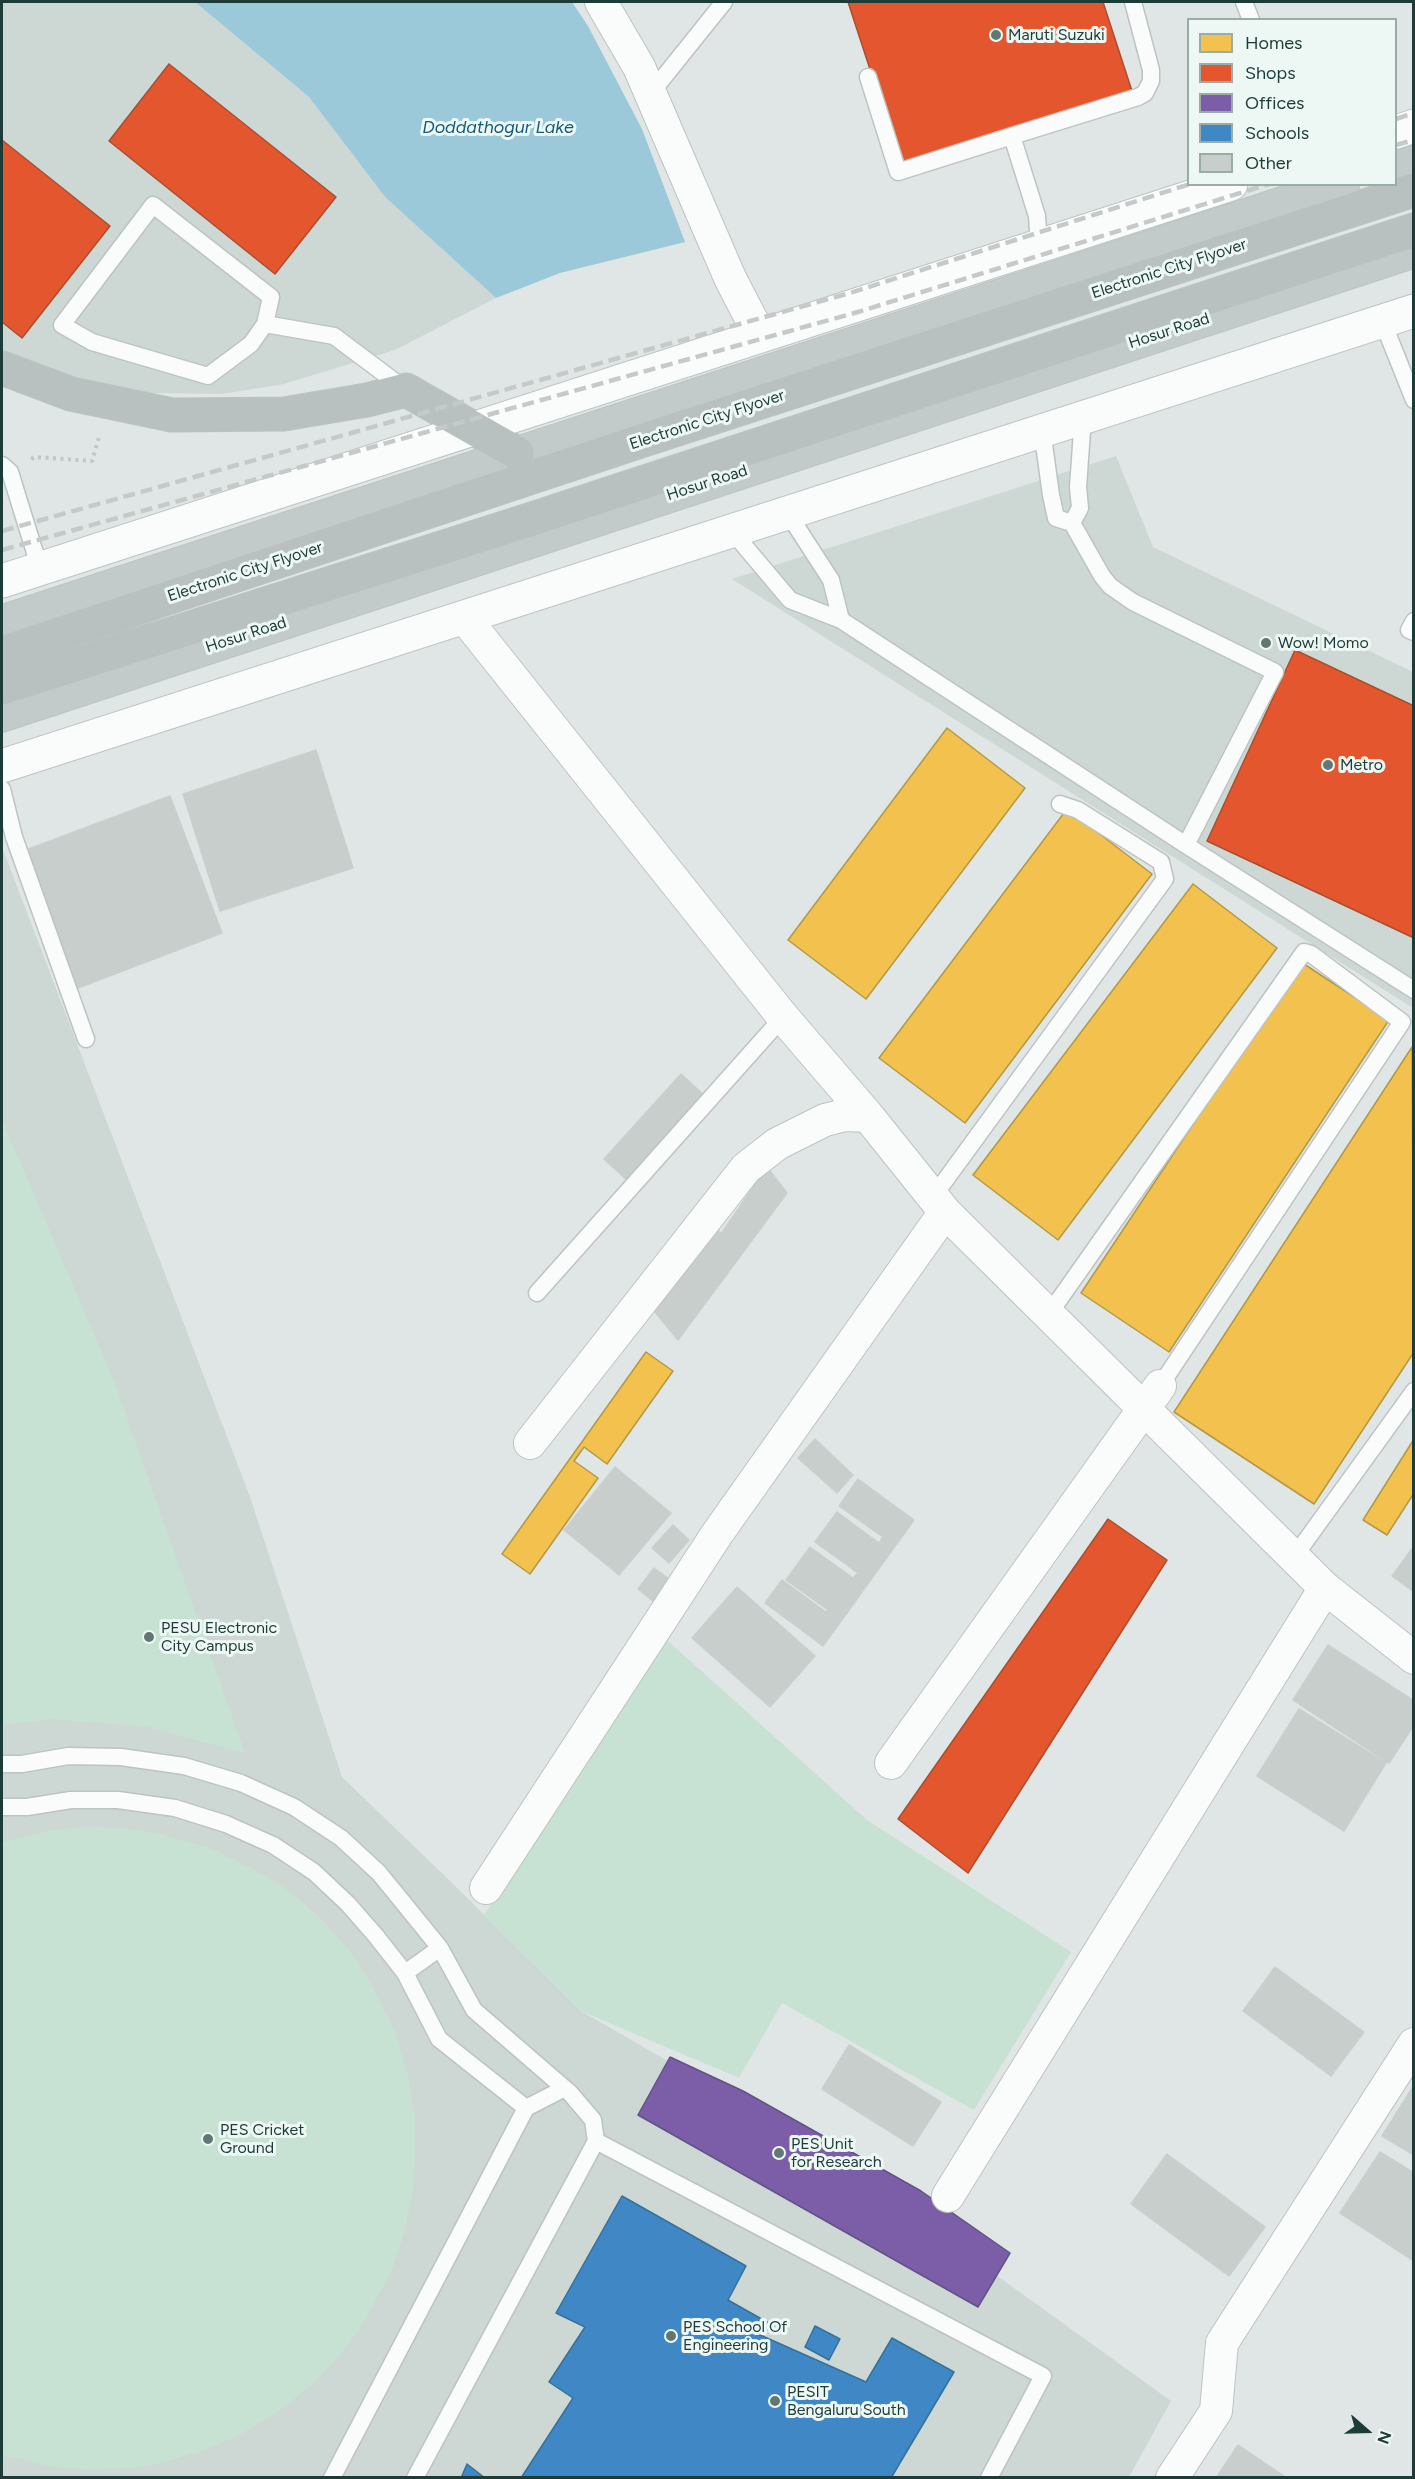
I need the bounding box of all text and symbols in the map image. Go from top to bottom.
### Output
legend [1187,18,1397,186]
place label: Maruti Suzuki [1008,25,1105,45]
marker: Maruti Suzuki [989,28,1003,42]
text: Homes [1245,32,1303,54]
text: Shops [1245,62,1296,84]
text: Offices [1245,92,1304,114]
water label: Doddathogur Lake [422,117,574,139]
text: Schools [1245,122,1309,144]
text: Other [1245,152,1292,174]
street label: Electronic City Flyover [1089,235,1249,303]
street label: Hosur Road [1126,309,1212,353]
street label: Electronic City Flyover [627,386,787,454]
street label: Hosur Road [664,461,750,505]
street label: Electronic City Flyover [165,538,325,606]
street label: Hosur Road [203,613,289,657]
place label: Wow! Momo [1278,633,1369,653]
marker: Wow! Momo [1259,636,1273,650]
place label: Metro [1340,755,1383,775]
marker: Metro [1321,758,1335,772]
place label: PESU Electronic City Campus [161,1618,277,1656]
marker: PESU Electronic City Campus [142,1630,156,1644]
place label: PES Cricket Ground [220,2120,304,2158]
marker: PES Cricket Ground [201,2132,215,2146]
place label: PES Unit for Research [791,2134,882,2172]
marker: PES Unit for Research [772,2146,786,2160]
place label: PES School Of Engineering [683,2317,787,2355]
marker: PES School Of Engineering [664,2329,678,2343]
place label: PESIT Bengaluru South [787,2382,906,2420]
marker: PESIT Bengaluru South [768,2394,782,2408]
north arrow [1337,2401,1397,2461]
text: N [1373,2428,1395,2446]

